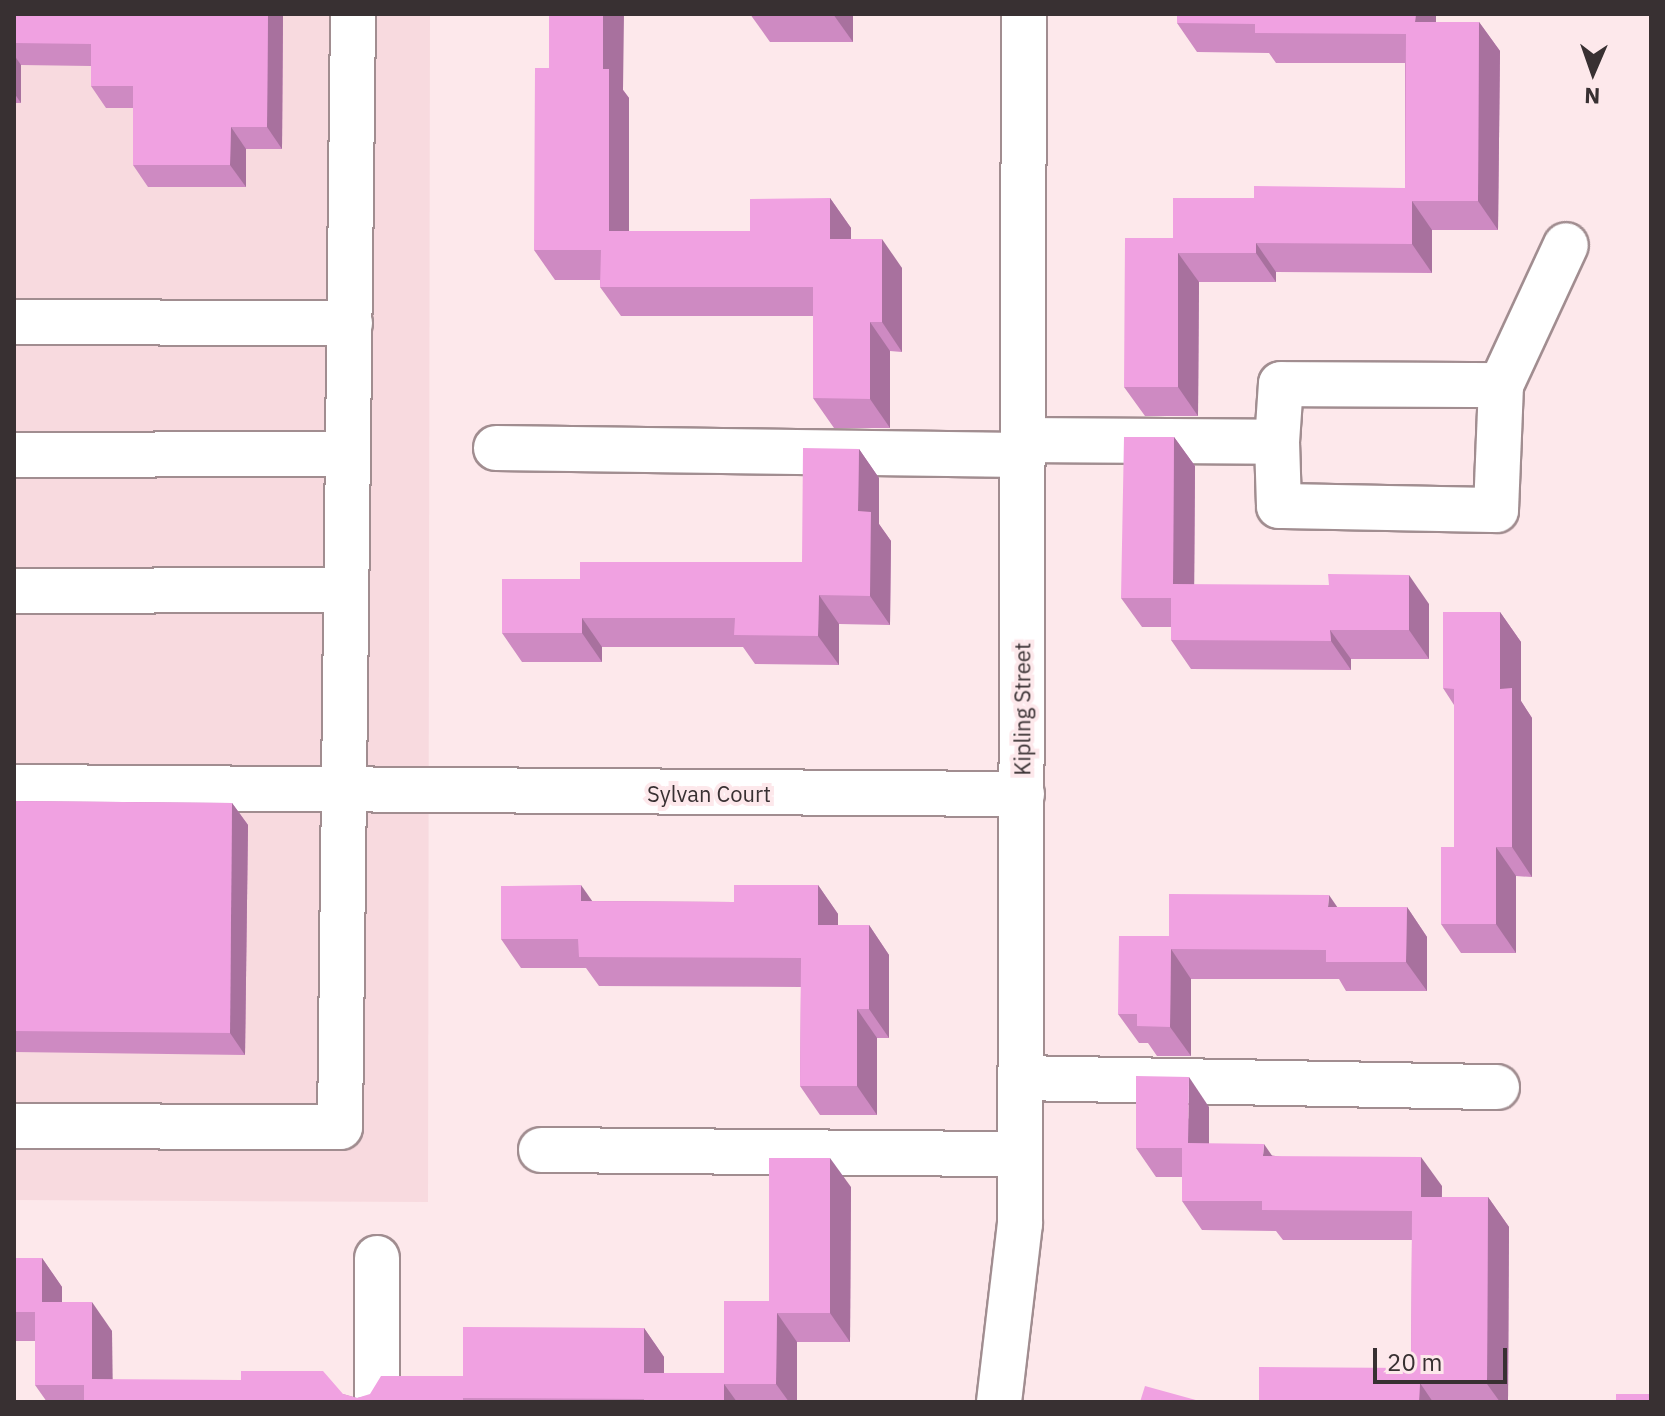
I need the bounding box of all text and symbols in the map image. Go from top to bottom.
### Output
north arrow [1553,32,1633,112]
text: N [1584,82,1601,111]
street label: Kipling Street [1009,642,1035,776]
street label: Sylvan Court [647,781,771,807]
scale bar [1377,1332,1511,1382]
text: 20 m [1387,1346,1442,1378]

